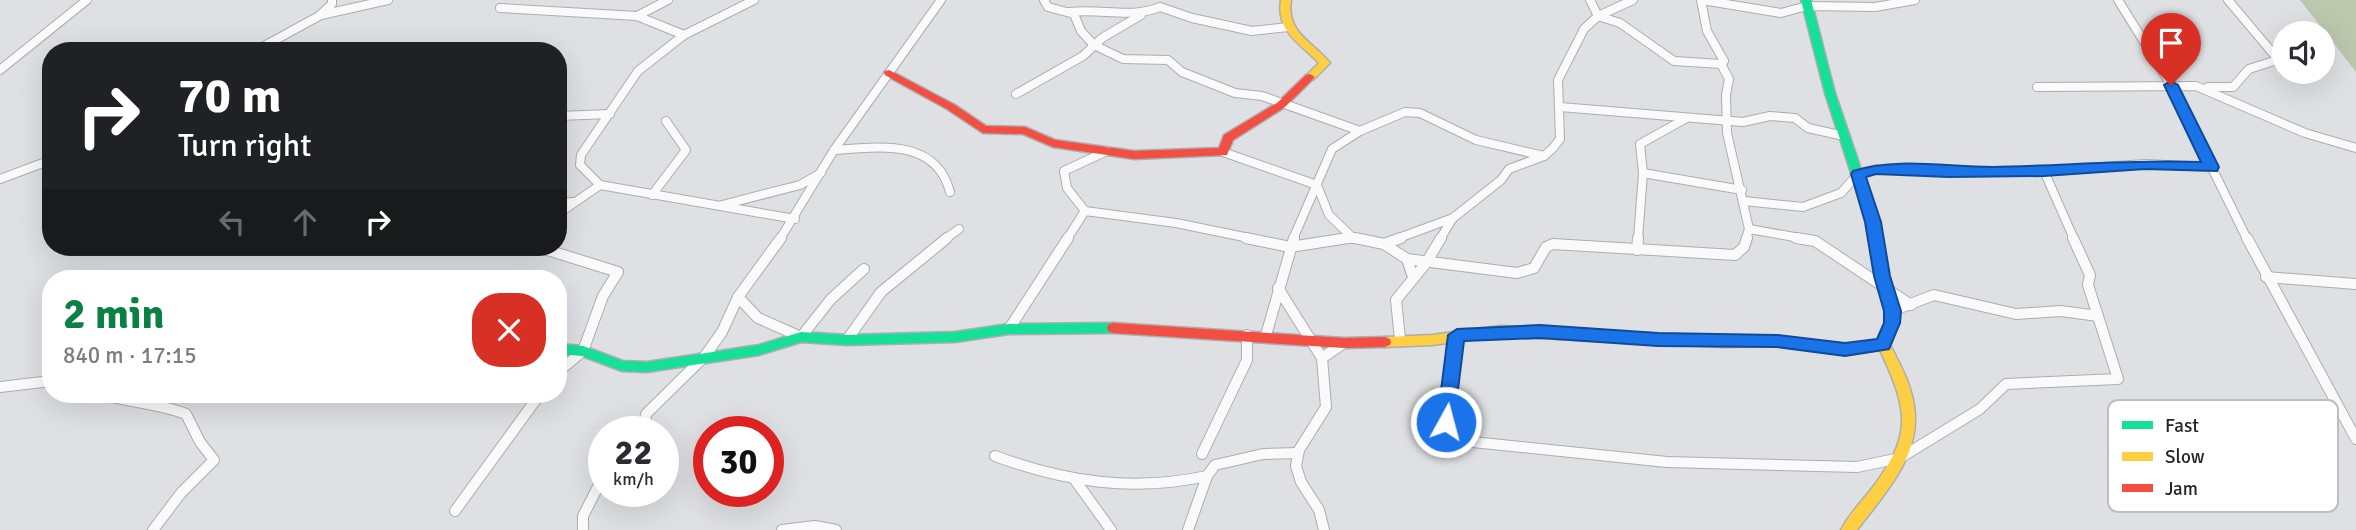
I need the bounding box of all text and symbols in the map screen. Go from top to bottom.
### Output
pin [2141,13,2201,85]
map controls [2272,21,2335,84]
button: sound [2272,21,2335,84]
icon: arrive [2152,24,2190,62]
text: 70 m [178,66,281,126]
icon: right [63,70,154,161]
text: Turn right [178,126,311,165]
icon: left [213,203,251,241]
icon: ahead [286,203,324,241]
icon: right [359,203,397,241]
text: 2 min [63,289,164,340]
button: close [472,293,546,367]
text: 840 m · 17:15 [63,341,197,370]
position arrow [1409,385,1483,459]
legend [2108,400,2338,512]
text: Fast [2165,414,2199,438]
speed limit sign: 30 [693,416,784,507]
text: 22 [615,431,652,474]
text: Slow [2165,445,2205,469]
text: km/h [613,468,654,490]
text: Jam [2165,477,2198,501]

